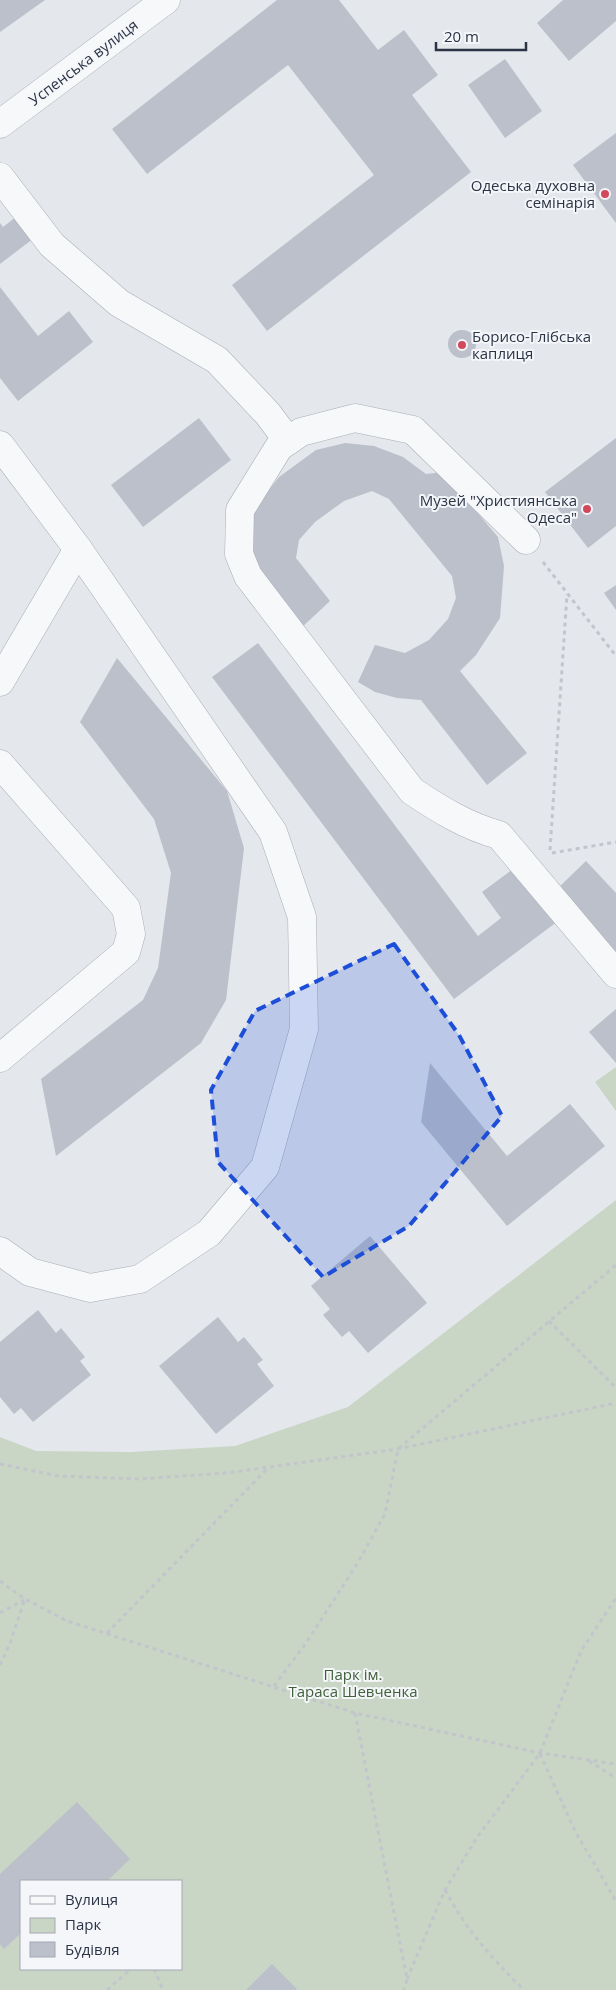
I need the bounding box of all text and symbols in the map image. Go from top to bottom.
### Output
street label: Успенська вулиця [24,14,142,110]
scale bar [436,20,526,52]
text: 20 m [444,26,479,46]
place label: Одеська духовна семінарія [471,175,595,212]
marker: Одеська духовна семінарія [599,188,611,200]
place label: Борисо-Глібська каплиця [472,326,591,363]
marker: Борисо-Глібська каплиця [456,339,468,351]
place label: Музей "Християнська Одеса" [420,490,577,527]
marker: Музей "Християнська Одеса" [581,503,593,515]
park label: Парк ім. Тараса Шевченка [288,1664,418,1701]
legend [20,1880,182,1970]
text: Вулиця [65,1889,118,1909]
text: Парк [65,1914,101,1934]
text: Будівля [65,1939,120,1959]

